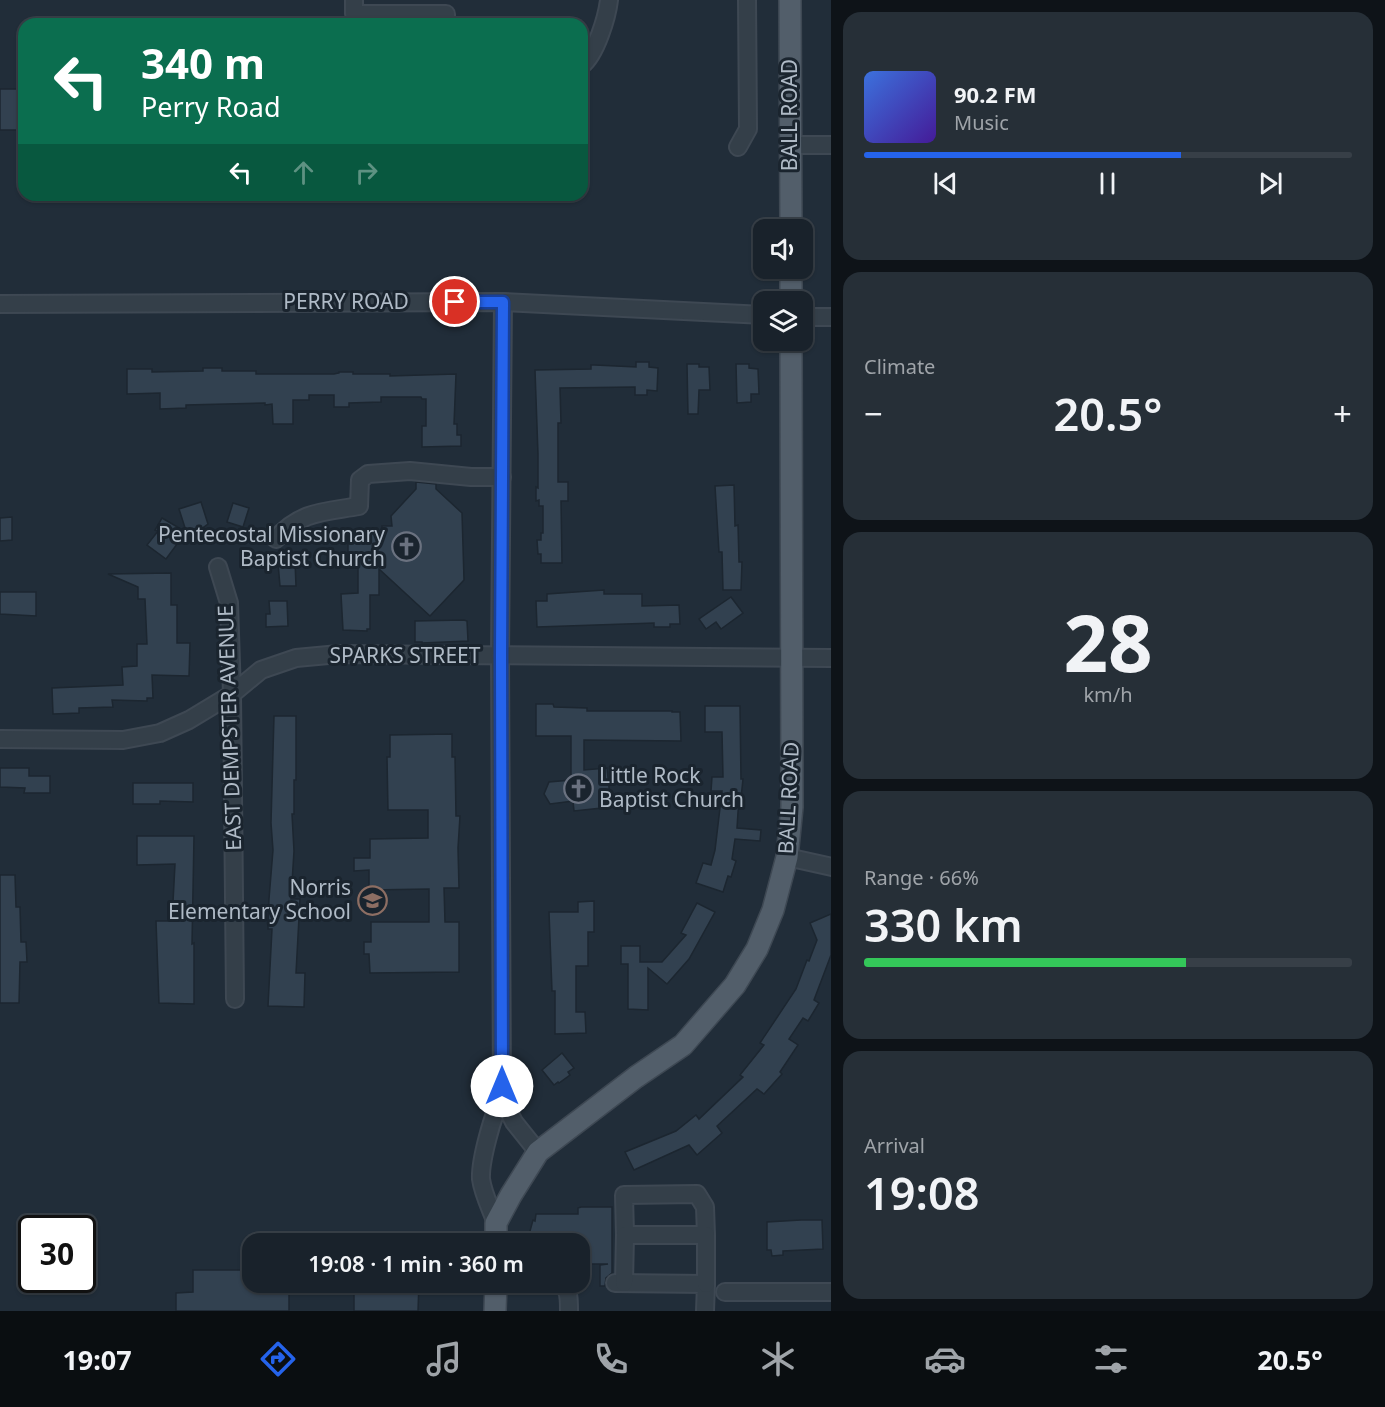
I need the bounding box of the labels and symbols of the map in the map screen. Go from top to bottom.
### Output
street label: BALL ROAD [775,59,803,171]
pin [429,276,480,327]
street label: PERRY ROAD [283,287,409,315]
place label: Pentecostal Missionary Baptist Church [158,520,385,572]
church icon: Pentecostal Missionary Baptist Church [390,531,422,563]
street label: EAST DEMPSTER AVENUE [211,605,247,851]
street label: SPARKS STREET [330,641,481,669]
street label: BALL ROAD [771,741,805,855]
place label: Little Rock Baptist Church [599,761,744,813]
church icon: Little Rock Baptist Church [562,772,594,804]
place label: Norris Elementary School [168,873,351,925]
school or university icon: Norris Elementary School [356,884,388,916]
position arrow [470,1054,534,1118]
speed limit sign: 30 [18,1215,96,1293]

